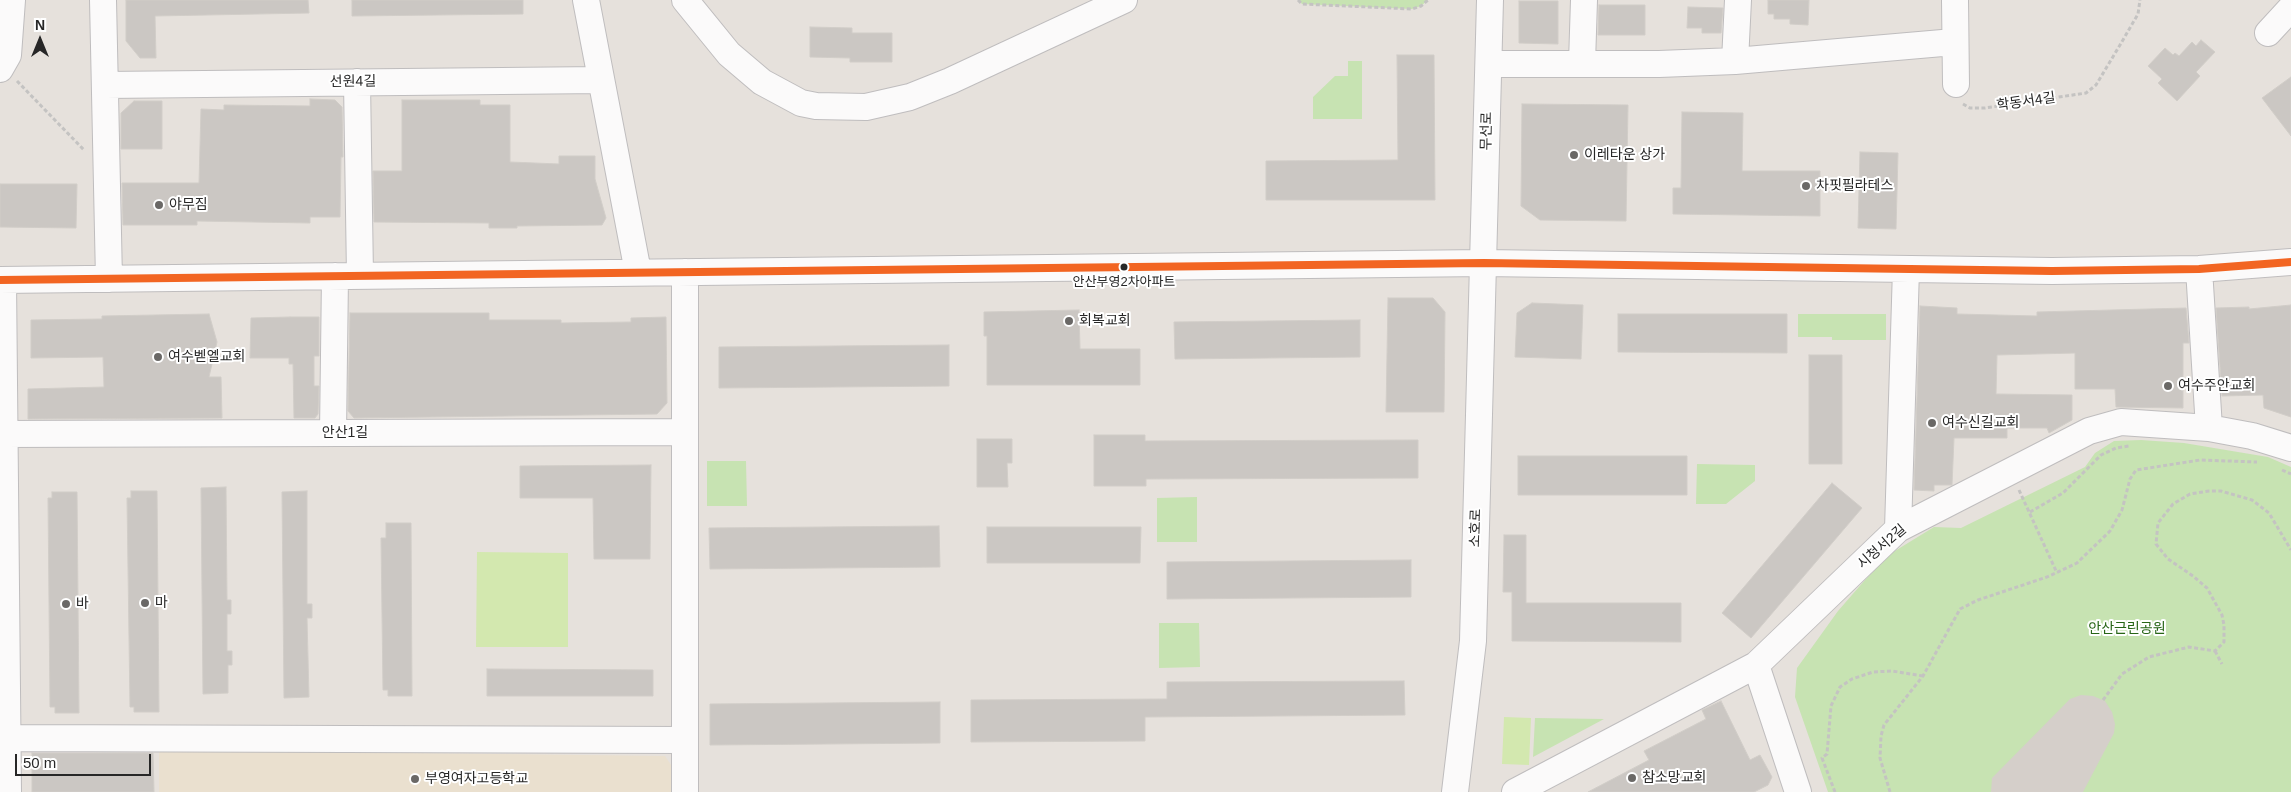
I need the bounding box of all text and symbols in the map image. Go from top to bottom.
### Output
north arrow [15,15,65,65]
text: N [35,17,45,33]
street label: 선원4길 [330,73,376,91]
street label: 학동서4길 [1995,90,2057,114]
street label: 무선로 [1478,112,1496,150]
place label: 이레타운 상가 [1584,147,1665,163]
marker: 이레타운 상가 [1568,149,1580,161]
place label: 차핏필라테스 [1816,178,1893,194]
marker: 차핏필라테스 [1800,180,1812,192]
place label: 야무짐 [169,197,208,213]
marker: 야무짐 [153,199,165,211]
marker: 안산부영2차아파트 [1119,262,1129,272]
place label: 안산부영2차아파트 [1073,274,1175,290]
place label: 회복교회 [1079,313,1131,329]
marker: 회복교회 [1063,315,1075,327]
place label: 여수벧엘교회 [168,349,245,365]
marker: 여수벧엘교회 [152,351,164,363]
place label: 여수주안교회 [2178,378,2255,394]
marker: 여수주안교회 [2162,380,2174,392]
place label: 여수신길교회 [1942,415,2019,431]
marker: 여수신길교회 [1926,417,1938,429]
street label: 안산1길 [322,425,368,441]
street label: 소호로 [1467,508,1485,548]
street label: 시청서2길 [1854,521,1910,573]
place label: 마 [155,595,168,611]
place label: 바 [76,596,89,612]
marker: 마 [139,597,151,609]
marker: 바 [60,598,72,610]
park label: 안산근린공원 [2088,621,2166,637]
scale bar [18,744,154,776]
text: 50 m [23,754,56,771]
place label: 참소망교회 [1642,770,1706,786]
place label: 부영여자고등학교 [425,771,528,787]
marker: 참소망교회 [1626,772,1638,784]
marker: 부영여자고등학교 [409,773,421,785]

